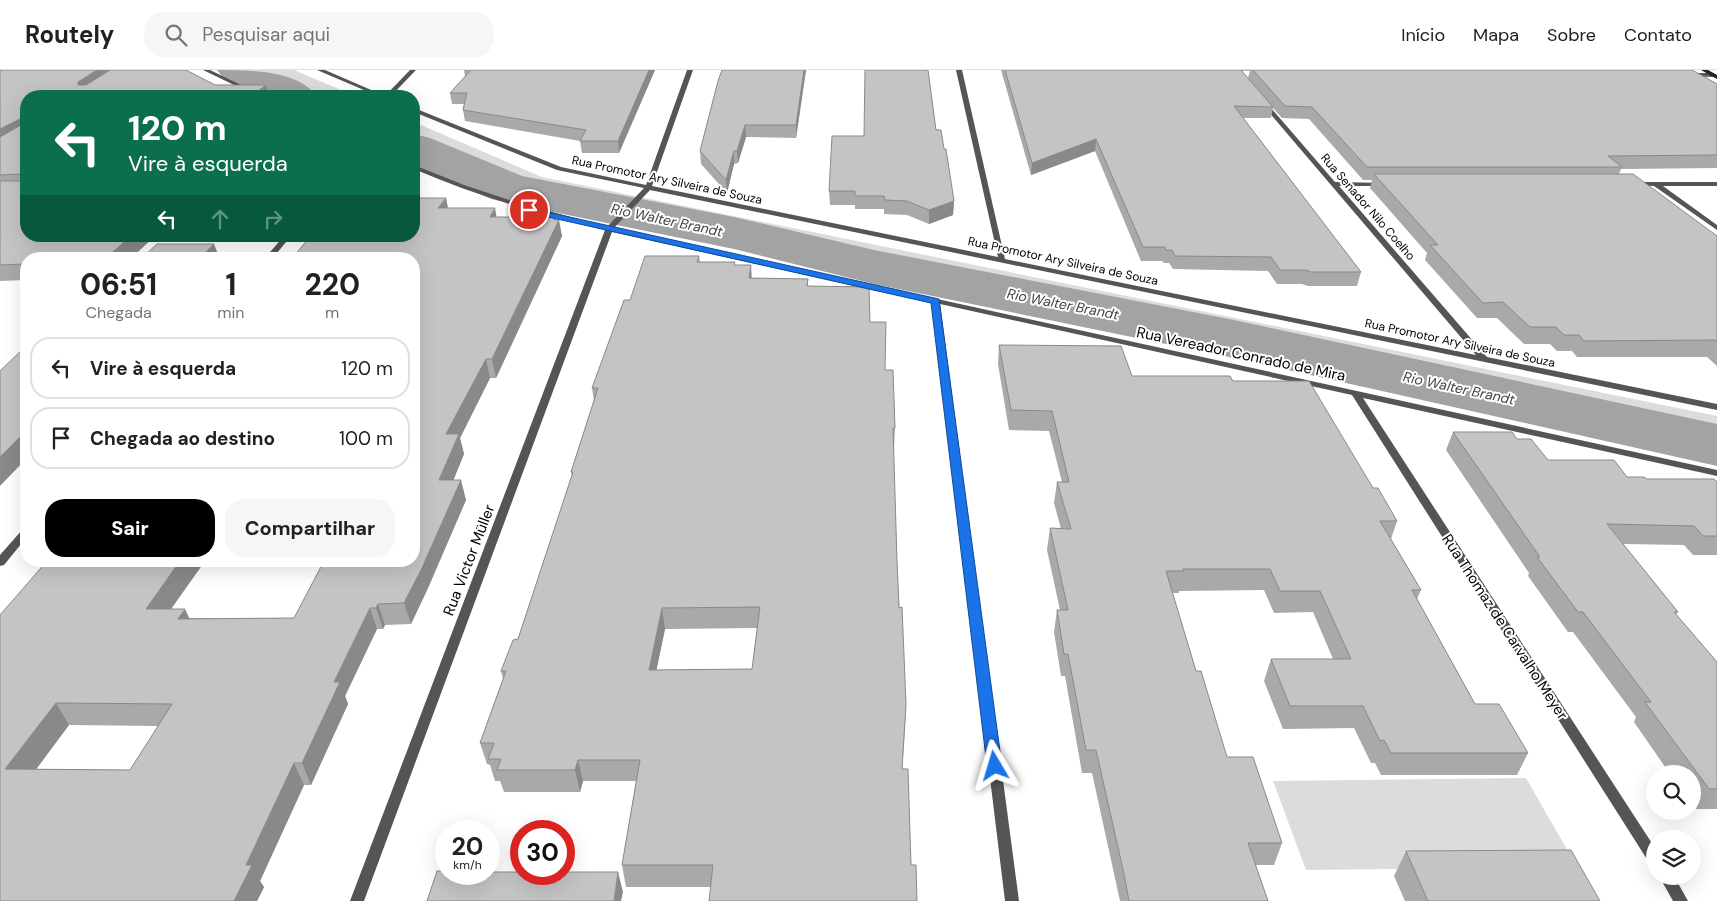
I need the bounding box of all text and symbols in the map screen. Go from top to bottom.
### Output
search box [144,12,494,57]
text: Routely [25,19,114,50]
icon: search [162,21,190,49]
text: Pesquisar aqui [202,22,330,47]
text: Início [1401,23,1445,47]
text: Mapa [1473,23,1519,47]
text: Sobre [1547,23,1596,47]
text: Contato [1624,23,1692,47]
text: 120 m [128,105,227,151]
icon: left [45,110,110,175]
text: Vire à esquerda [128,149,288,178]
street label: Rua Senador Nilo Coelho [1317,150,1419,264]
street label: Rua Promotor Ary Silveira de Souza [570,152,764,208]
pin [508,189,550,231]
icon: arrive [515,196,543,224]
water label: Rio Walter Brandt [609,199,725,241]
icon: left [153,205,181,233]
icon: ahead [206,205,234,233]
icon: right [259,205,287,233]
street label: Rua Promotor Ary Silveira de Souza [966,233,1160,289]
text: 06:51 [80,265,157,304]
text: 1 [225,265,236,304]
text: 220 [304,265,360,304]
water label: Rio Walter Brandt [1005,284,1121,324]
text: Chegada [86,302,152,323]
text: min [217,302,245,323]
text: m [325,302,339,323]
street label: Rua Promotor Ary Silveira de Souza [1363,315,1557,371]
street label: Rua Vereador Conrado de Mira [1135,322,1347,386]
icon: left [47,354,75,382]
text: Vire à esquerda [90,356,236,381]
text: 120 m [341,356,393,381]
water label: Rio Walter Brandt [1401,367,1517,409]
icon: arrive [47,424,75,452]
text: Chegada ao destino [90,426,275,451]
text: 100 m [339,426,393,451]
button: Sair [45,499,215,557]
button: Compartilhar [225,499,395,557]
street label: Rua Victor Müller [439,501,500,619]
street label: Rua Thomaz de Carvalho Meyer [1437,530,1573,724]
position arrow [968,739,1020,791]
map controls [1646,765,1701,885]
button: search [1646,765,1701,820]
speed limit sign: 30 [510,820,575,885]
text: 20 [452,830,483,863]
button: layers [1646,830,1701,885]
text: km/h [453,857,482,873]

